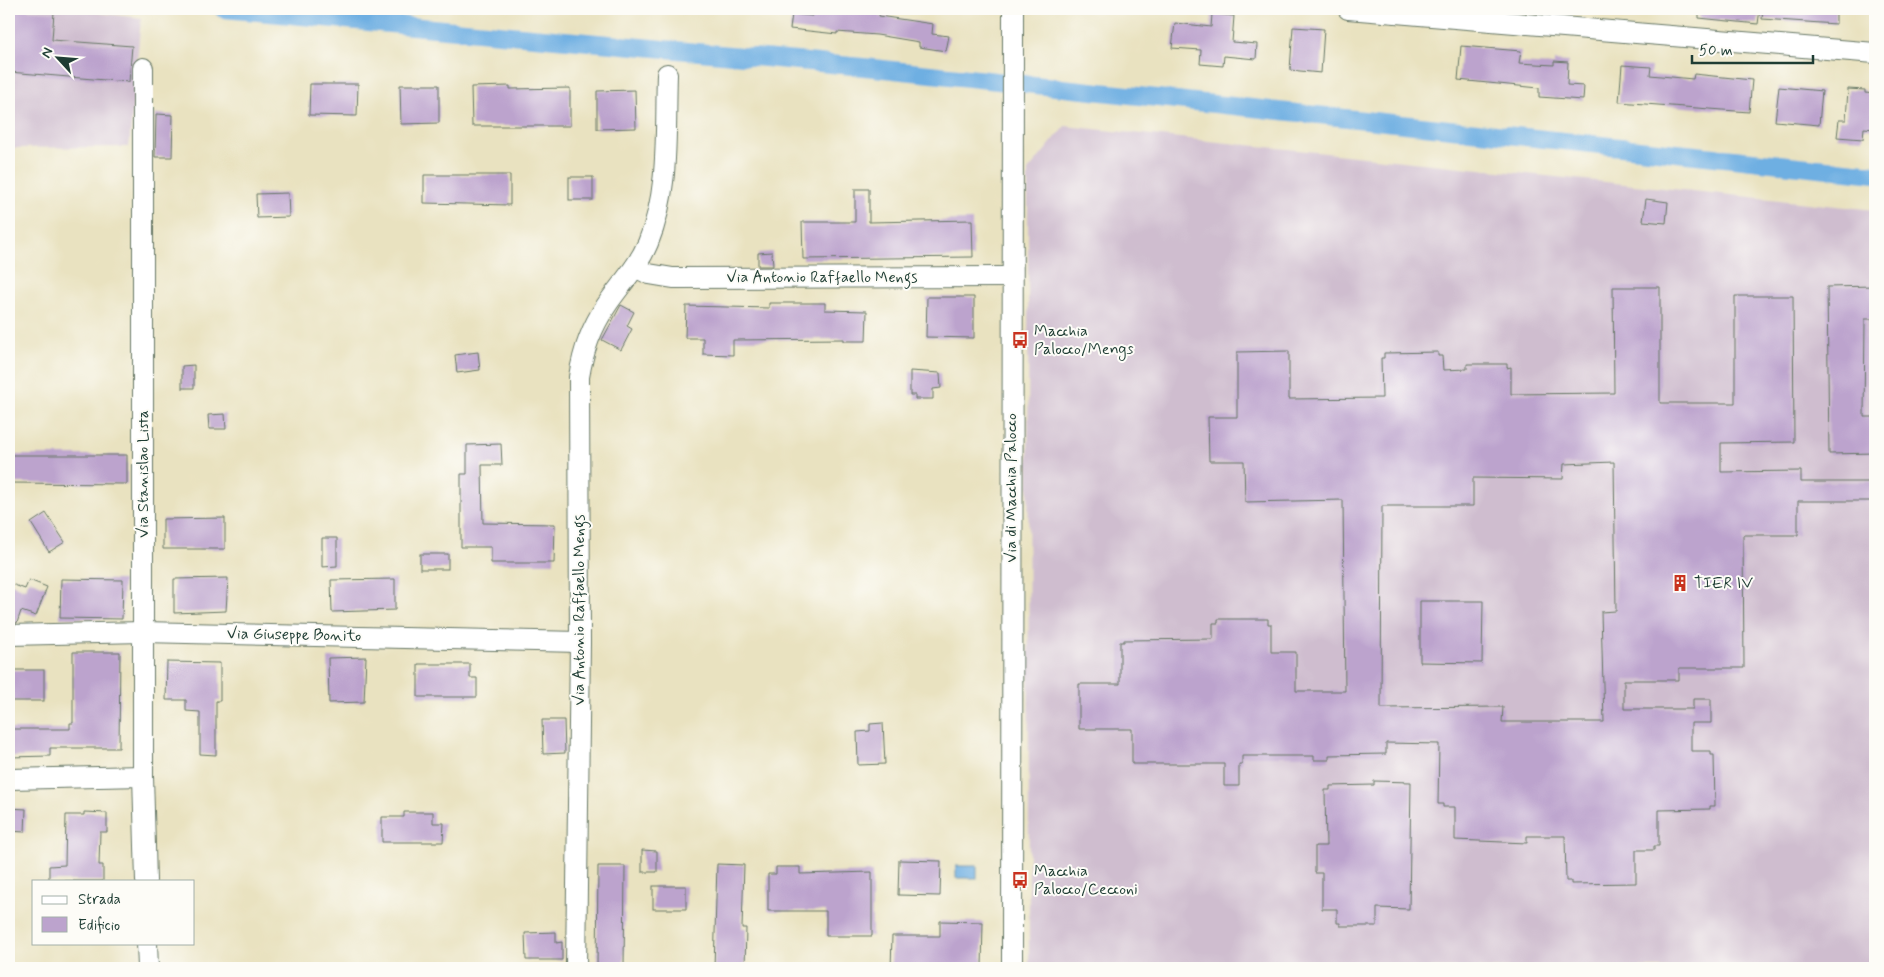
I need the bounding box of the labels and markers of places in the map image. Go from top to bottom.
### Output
place label: Macchia Palocco/Mengs [1034,321,1133,361]
bus stop icon: Macchia Palocco/Mengs [1010,330,1030,350]
building icon: TIER IV [1670,573,1690,593]
place label: TIER IV [1694,573,1753,594]
place label: Macchia Palocco/Cecconi [1034,861,1138,900]
bus stop icon: Macchia Palocco/Cecconi [1010,870,1030,890]

